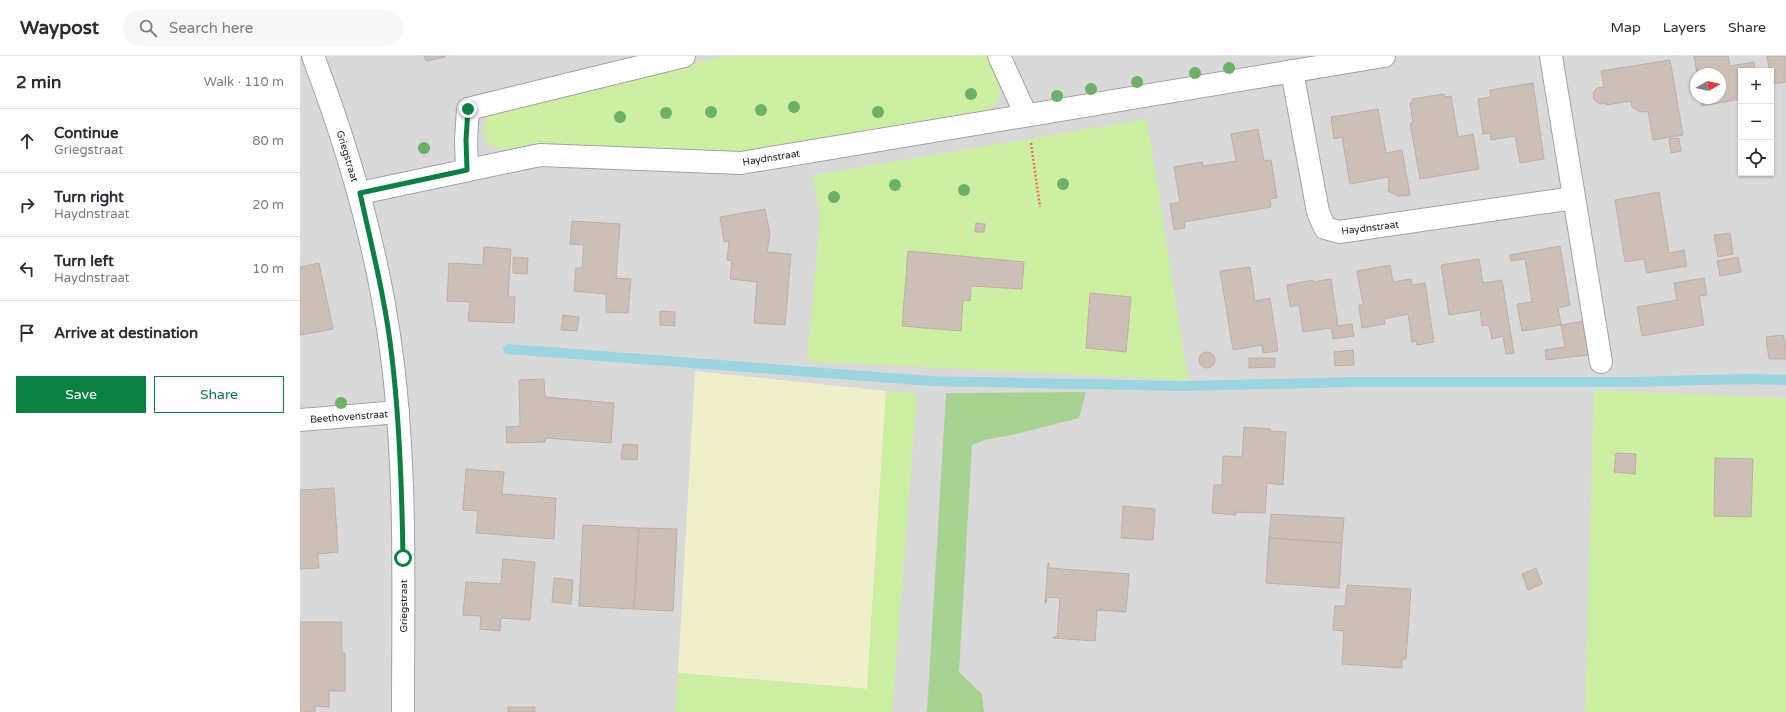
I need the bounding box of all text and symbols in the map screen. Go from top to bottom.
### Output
search box [123,10,403,46]
text: Waypost [20,17,99,39]
icon: search [137,17,159,39]
text: Search here [169,19,253,37]
text: Map [1611,19,1641,36]
text: Layers [1663,19,1706,36]
text: Share [1728,19,1766,36]
north arrow [1690,68,1726,104]
map controls [1738,68,1774,176]
button: + [1738,68,1774,104]
text: 2 min [16,72,61,93]
text: Walk · 110 m [204,74,284,90]
route end [459,100,477,118]
button: − [1738,104,1774,140]
text: Continue [54,124,118,142]
street label: Griegstraat [334,129,361,184]
icon: ahead [16,130,38,152]
text: 80 m [252,133,284,149]
button: locate [1738,140,1774,176]
text: Griegstraat [54,142,123,158]
street label: Haydnstraat [742,147,801,168]
text: Turn right [54,188,124,206]
icon: right [16,194,38,216]
text: 20 m [252,197,284,213]
text: Haydnstraat [54,206,130,222]
street label: Haydnstraat [1341,218,1400,237]
text: Turn left [54,252,114,270]
icon: left [16,258,38,280]
text: 10 m [252,261,284,277]
text: Haydnstraat [54,270,130,286]
icon: arrive [16,322,38,344]
text: Arrive at destination [54,324,198,342]
button: Save [16,376,146,413]
button: Share [154,376,284,413]
street label: Beethovenstraat [310,408,389,426]
route start [394,549,412,567]
street label: Griegstraat [398,579,410,633]

